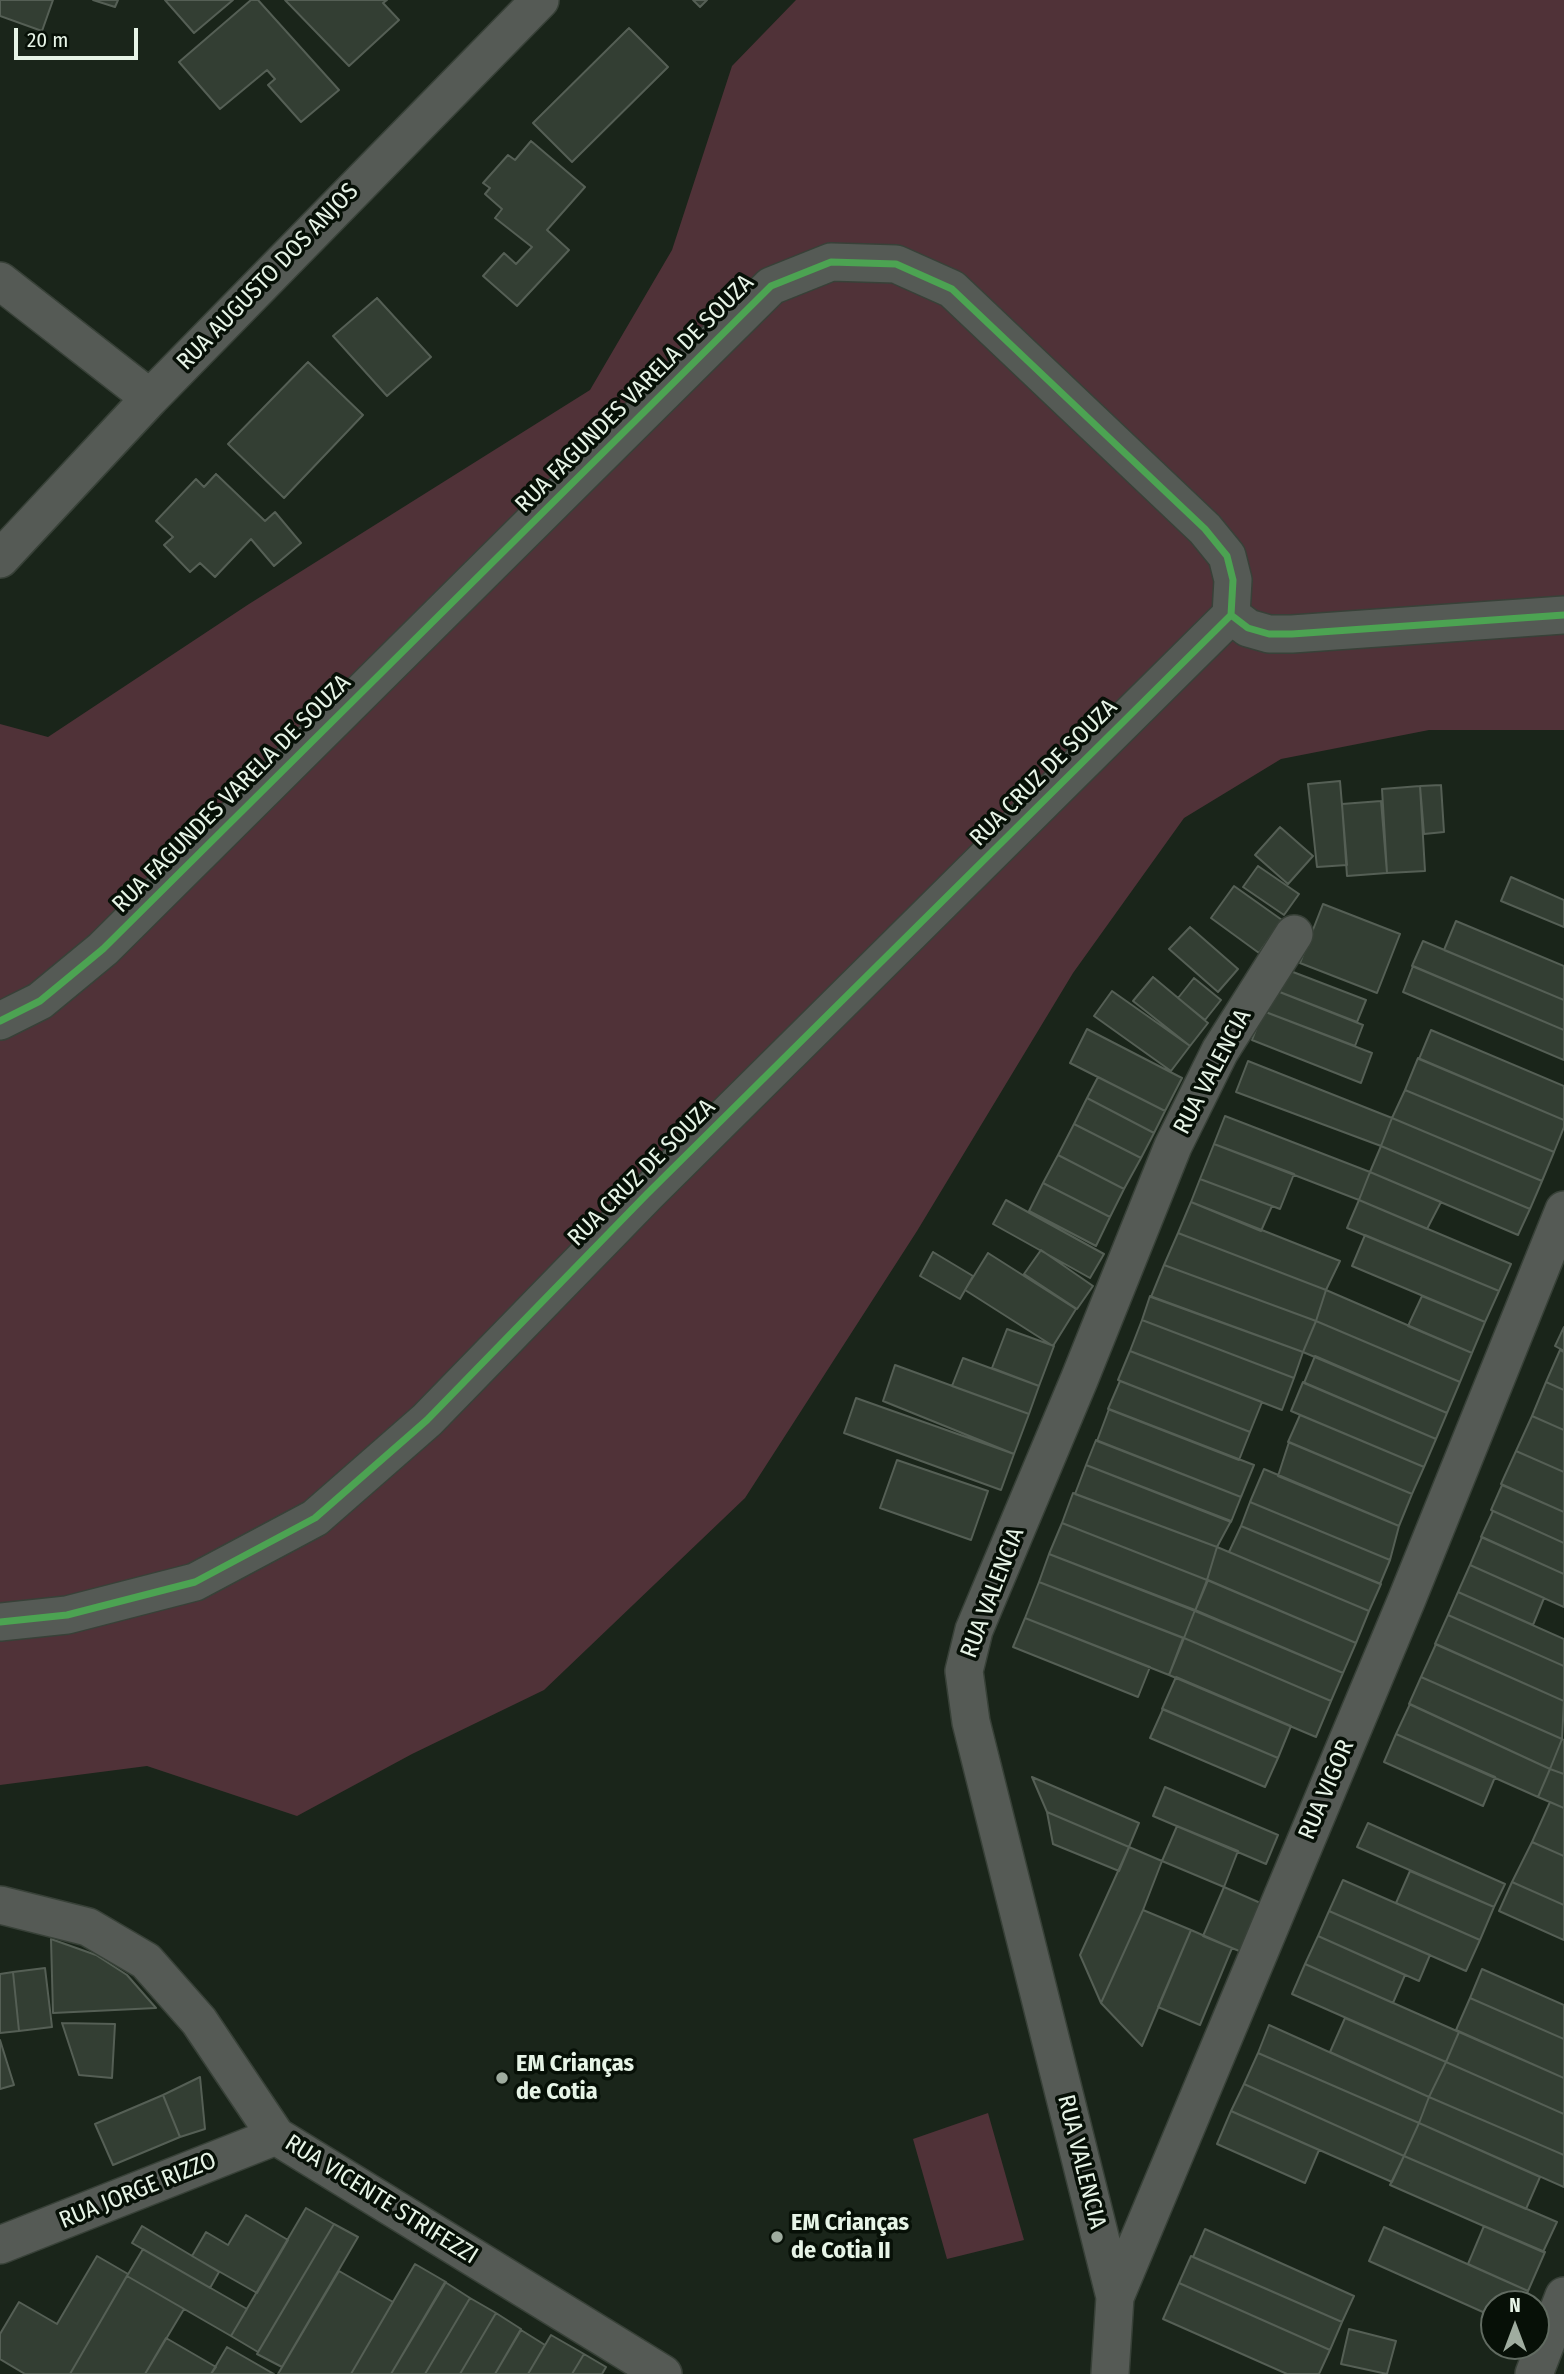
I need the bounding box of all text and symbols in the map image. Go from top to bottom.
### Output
scale bar [18,14,142,58]
text: 20 m [27,27,68,53]
street label: RUA AUGUSTO DOS ANJOS [171,177,365,377]
street label: RUA FAGUNDES VARELA DE SOUZA [510,269,760,519]
street label: RUA FAGUNDES VARELA DE SOUZA [107,669,357,919]
street label: RUA CRUZ DE SOUZA [964,693,1124,853]
street label: RUA VALENCIA [1168,1005,1258,1139]
street label: RUA CRUZ DE SOUZA [562,1093,722,1253]
street label: RUA VALENCIA [955,1524,1031,1662]
street label: RUA VIGOR [1293,1736,1361,1844]
place label: EM Crianças de Cotia [516,2050,634,2106]
marker: EM Crianças de Cotia [494,2070,510,2086]
street label: RUA VALENCIA [1050,2092,1112,2232]
street label: RUA VICENTE STRIFEZZI [279,2129,483,2271]
street label: RUA JORGE RIZZO [55,2146,221,2236]
place label: EM Crianças de Cotia II [791,2209,909,2265]
marker: EM Crianças de Cotia II [769,2229,785,2245]
north arrow [1480,2290,1550,2360]
text: N [1509,2294,1521,2317]

